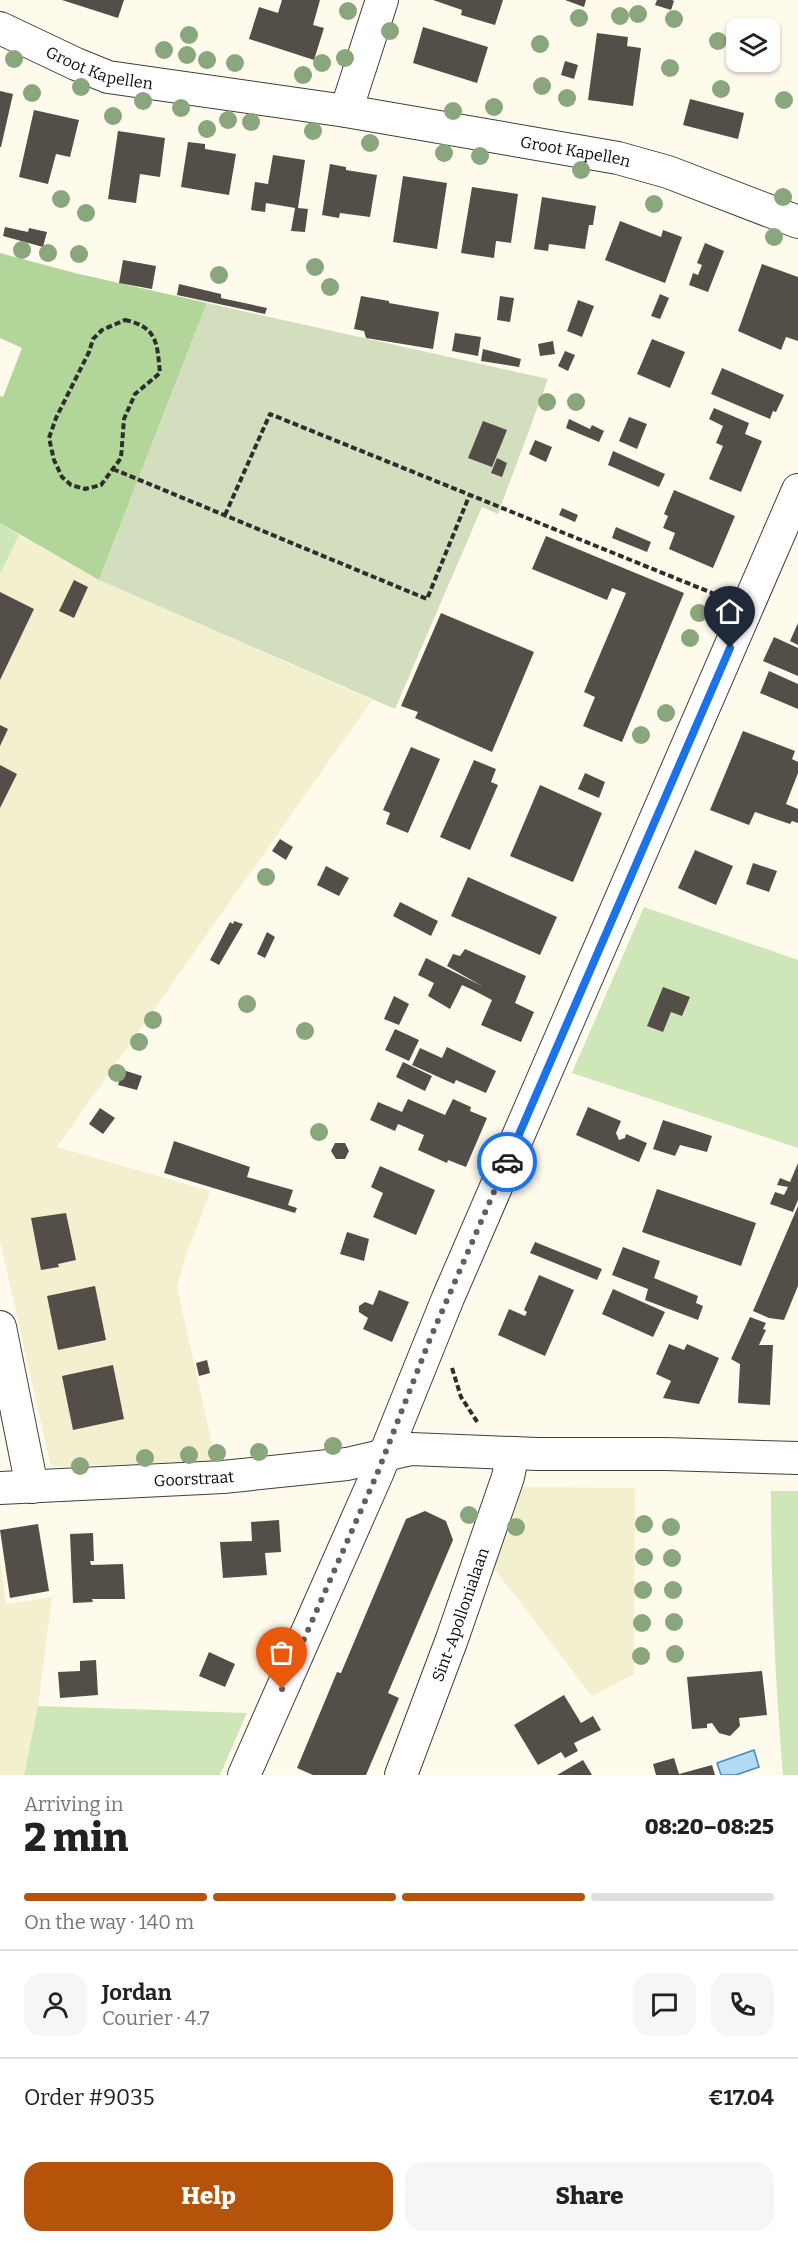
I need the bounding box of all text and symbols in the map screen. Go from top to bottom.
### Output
map controls [726,18,780,72]
button: layers [726,18,780,72]
street label: Groot Kapellen [43,42,154,93]
street label: Groot Kapellen [519,132,633,171]
pin [704,586,755,648]
icon: home [713,595,746,628]
courier [477,1132,537,1192]
icon: car [491,1146,524,1179]
street label: Goorstraat [153,1466,235,1490]
street label: Sint-Apollonialaan [427,1545,492,1684]
pin [256,1627,307,1689]
icon: bag [265,1636,298,1669]
text: Arriving in [24,1792,123,1816]
text: 08:20–08:25 [645,1813,774,1840]
text: 2 min [24,1815,128,1861]
text: On the way · 140 m [24,1910,194,1934]
button: person [24,1973,87,2036]
button: chat [633,1973,696,2036]
button: phone [711,1973,774,2036]
text: Jordan [102,1979,172,2006]
text: Courier · 4.7 [102,2006,210,2030]
text: Order #9035 [24,2084,154,2111]
text: €17.04 [708,2084,774,2111]
button: Help [24,2162,393,2231]
button: Share [405,2162,774,2231]

